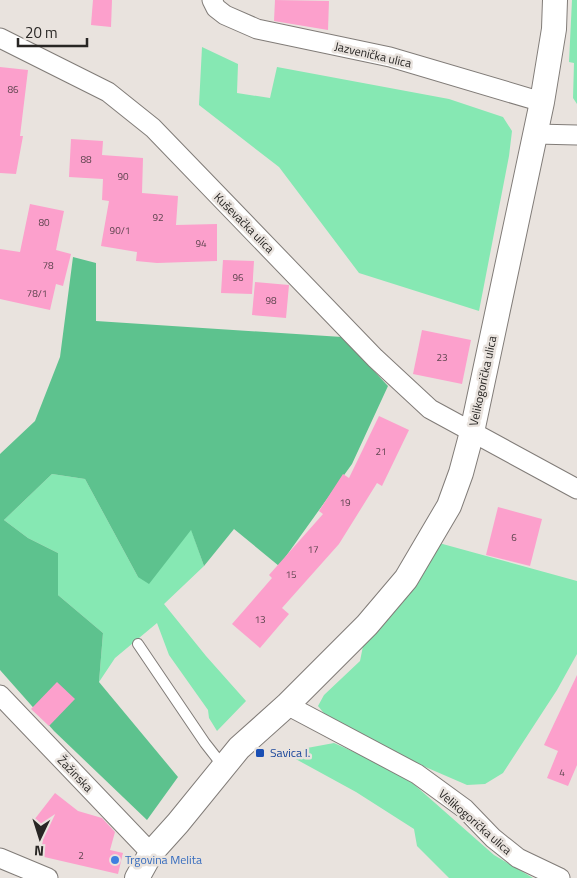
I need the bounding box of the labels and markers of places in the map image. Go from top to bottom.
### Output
place label: Savica I. [270,743,310,762]
marker: Savica I. [254,747,266,759]
place label: Trgovina Melita [125,850,202,869]
marker: Trgovina Melita [109,854,121,866]

